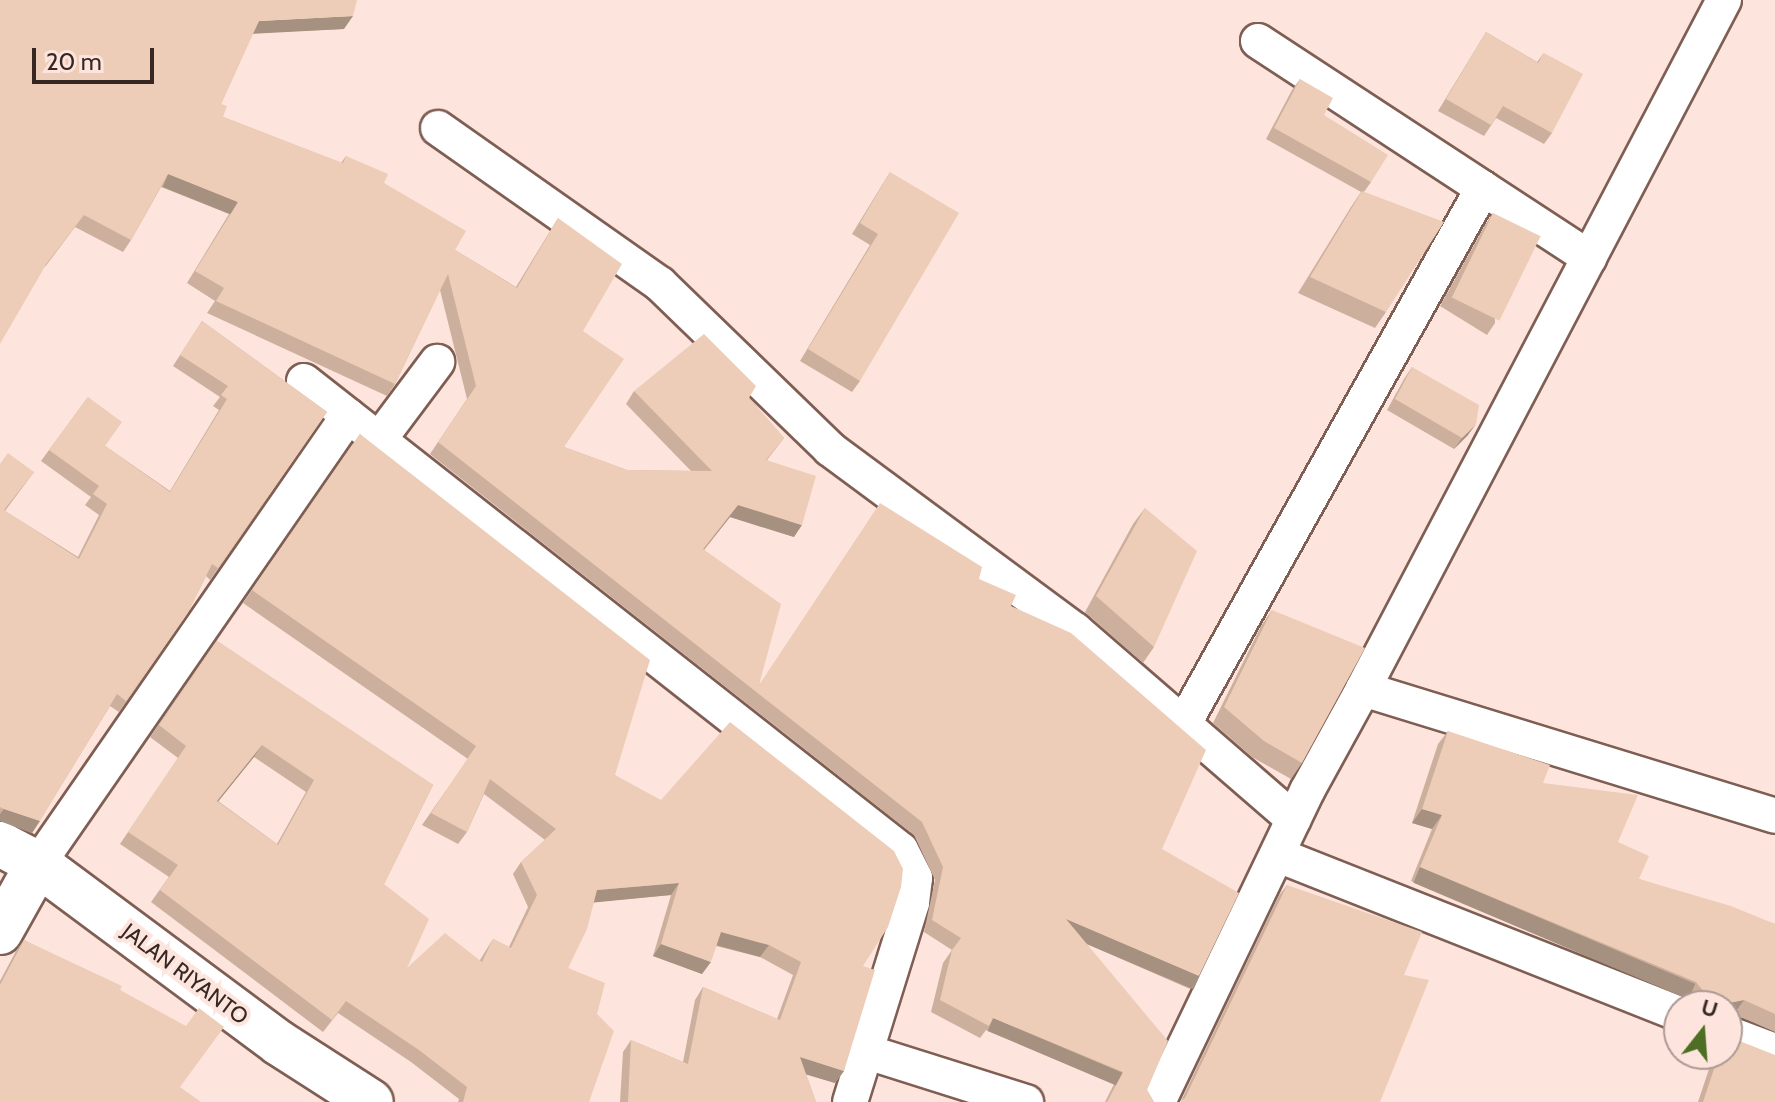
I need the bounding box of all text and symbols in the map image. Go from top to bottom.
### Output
scale bar [36,32,158,82]
text: 20 m [46,47,102,76]
street label: JALAN RIYANTO [117,918,253,1030]
north arrow [1663,990,1743,1070]
text: U [1698,993,1721,1024]

